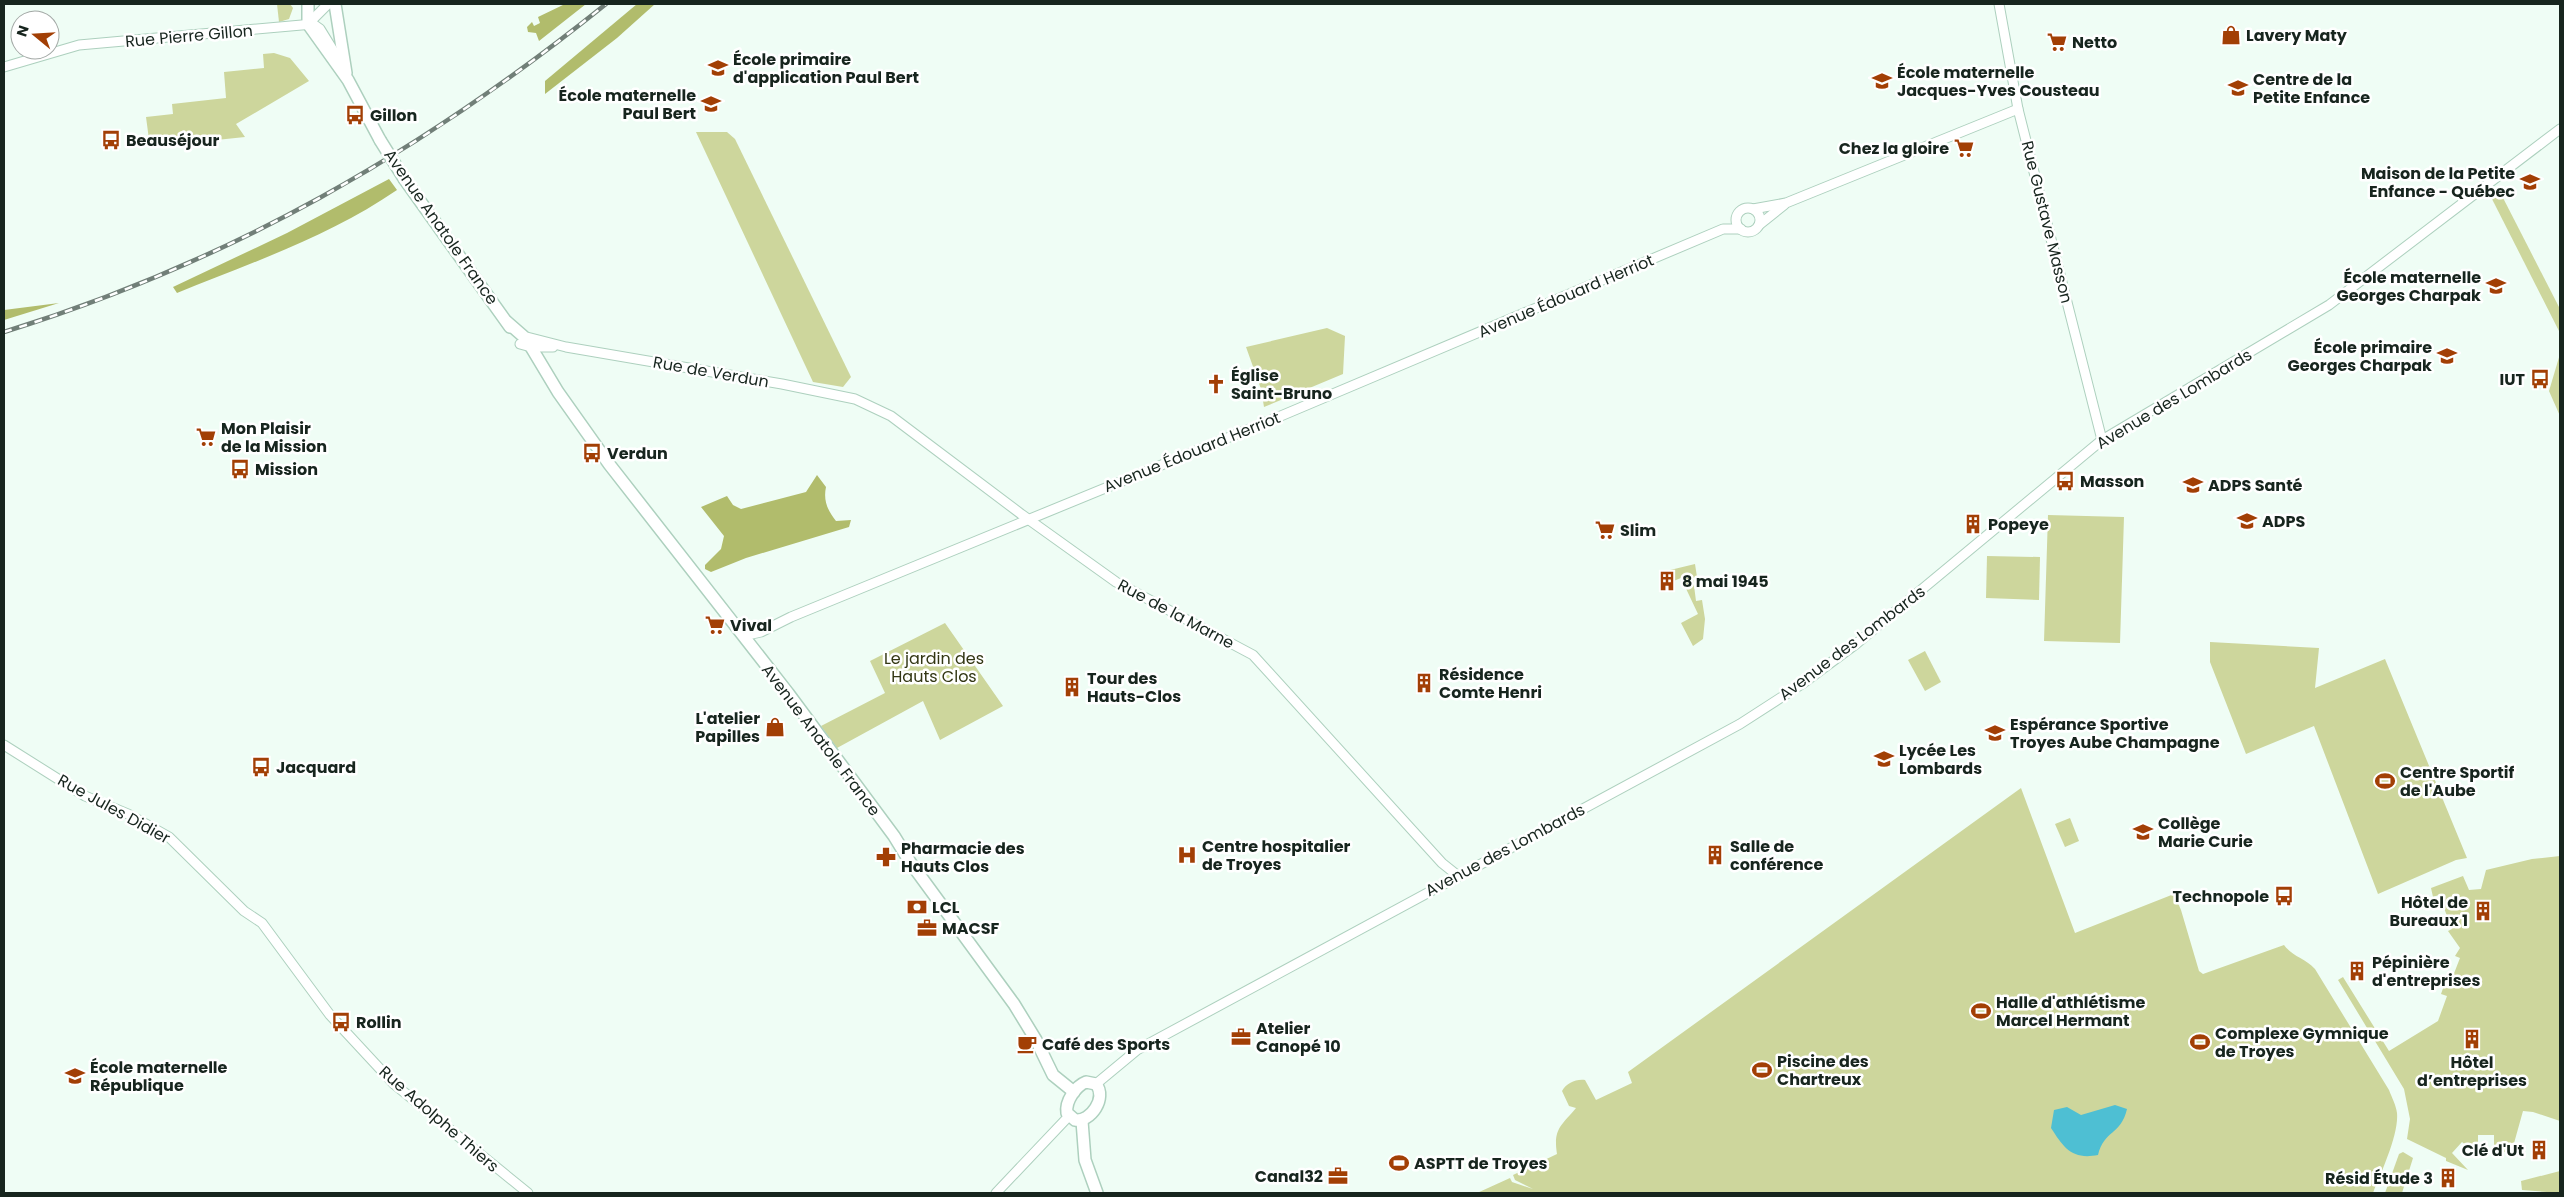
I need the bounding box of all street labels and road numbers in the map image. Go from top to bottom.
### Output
street label: Rue Pierre Gillon [124,19,254,53]
street label: Rue Gustave Masson [2016,138,2078,306]
street label: Avenue Anatole France [378,145,504,309]
street label: Avenue Édouard Herriot [1475,248,1657,343]
street label: Avenue des Lombards [2092,343,2256,455]
street label: Rue de Verdun [651,351,771,393]
street label: Avenue Édouard Herriot [1100,406,1284,498]
street label: Rue de la Marne [1114,574,1238,654]
street label: Avenue des Lombards [1774,580,1930,706]
street label: Avenue Anatole France [756,659,886,821]
street label: Rue Jules Didier [54,769,174,849]
street label: Avenue des Lombards [1421,798,1589,902]
street label: Rue Adolphe Thiers [374,1060,504,1178]

